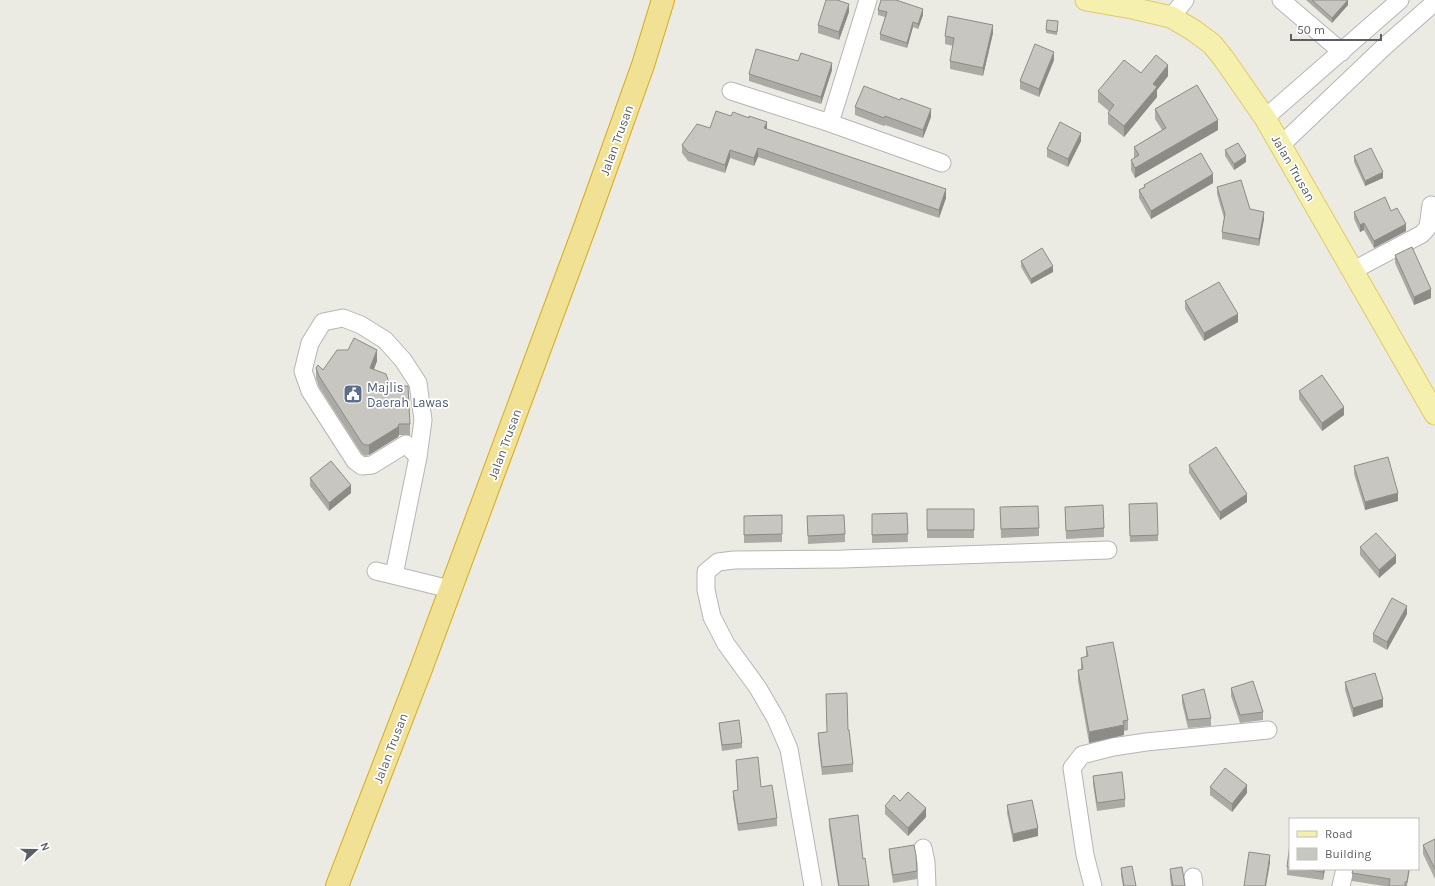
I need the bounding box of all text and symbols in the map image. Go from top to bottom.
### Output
scale bar [1291,16,1381,42]
text: 50 m [1297,23,1325,37]
street label: Jalan Trusan [597,103,636,178]
street label: Jalan Trusan [1269,132,1319,204]
place label: Majlis Daerah Lawas [367,380,449,410]
public building icon: Majlis Daerah Lawas [342,383,364,405]
street label: Jalan Trusan [485,407,524,482]
street label: Jalan Trusan [370,711,411,785]
legend [1289,818,1419,870]
text: Road [1325,827,1353,841]
north arrow [16,830,56,870]
text: N [37,841,52,853]
text: Building [1325,847,1372,861]

